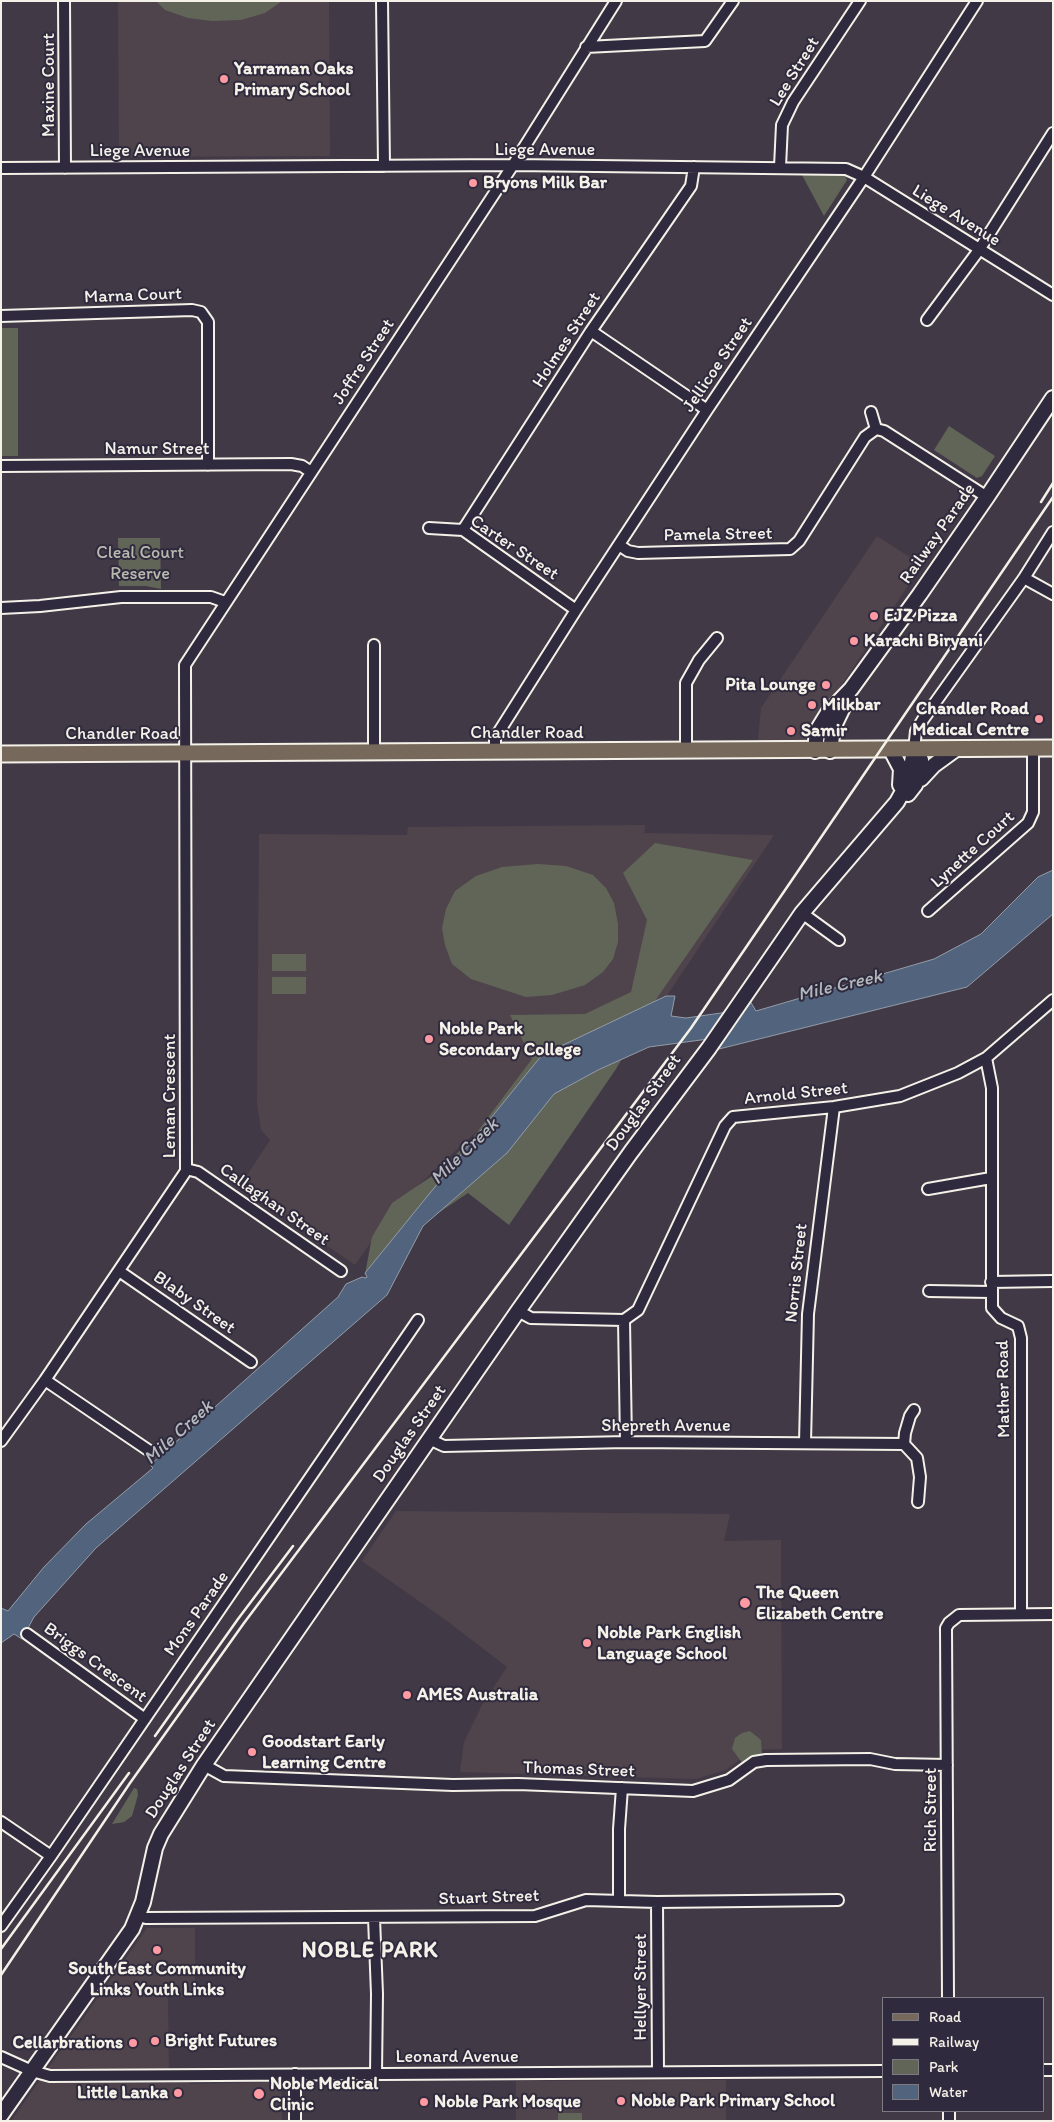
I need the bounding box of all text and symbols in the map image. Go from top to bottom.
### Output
street label: Maxine Court [38,33,60,137]
street label: Lee Street [765,33,825,111]
place label: Yarraman Oaks Primary School [234,58,353,100]
marker: Yarraman Oaks Primary School [218,73,230,85]
street label: Liege Avenue [495,139,595,161]
street label: Liege Avenue [90,140,190,162]
place label: Bryons Milk Bar [483,172,607,194]
marker: Bryons Milk Bar [467,177,479,189]
street label: Liege Avenue [908,180,1004,252]
street label: Marna Court [84,284,182,308]
street label: Holmes Street [528,288,606,392]
street label: Jellicoe Street [678,313,758,417]
street label: Joffre Street [328,315,400,409]
street label: Namur Street [105,438,209,460]
street label: Railway Parade [895,480,981,588]
street label: Carter Street [466,510,562,586]
street label: Pamela Street [663,523,773,547]
park label: Cleal Court Reserve [96,542,184,584]
place label: EJZ Pizza [884,605,957,627]
marker: EJZ Pizza [868,610,880,622]
place label: Karachi Biryani [864,630,983,652]
marker: Karachi Biryani [848,635,860,647]
place label: Pita Lounge [725,674,816,696]
marker: Pita Lounge [820,679,832,691]
place label: Milkbar [822,694,880,716]
place label: Chandler Road Medical Centre [912,698,1029,741]
marker: Milkbar [806,699,818,711]
marker: Chandler Road Medical Centre [1033,713,1045,725]
place label: Samir [801,720,847,742]
street label: Chandler Road [470,722,584,744]
street label: Chandler Road [65,723,179,745]
marker: Samir [785,725,797,737]
street label: Lynette Court [927,807,1019,893]
water label: Mile Creek [796,965,884,1007]
place label: Noble Park Secondary College [439,1018,581,1060]
marker: Noble Park Secondary College [423,1033,435,1045]
street label: Leman Crescent [159,1034,181,1158]
street label: Douglas Street [602,1050,686,1156]
street label: Arnold Street [743,1078,849,1110]
water label: Mile Creek [426,1114,504,1190]
street label: Callaghan Street [215,1159,333,1251]
street label: Norris Street [781,1222,813,1324]
street label: Blaby Street [149,1267,239,1339]
street label: Mather Road [992,1340,1016,1438]
street label: Douglas Street [368,1381,452,1487]
water label: Mile Creek [139,1396,219,1470]
street label: Shepreth Avenue [601,1415,731,1437]
street label: Mons Parade [160,1567,234,1661]
place label: The Queen Elizabeth Centre [756,1582,884,1625]
marker: The Queen Elizabeth Centre [738,1596,752,1610]
street label: Briggs Crescent [39,1618,151,1708]
place label: Noble Park English Language School [597,1622,741,1665]
marker: Noble Park English Language School [581,1637,593,1649]
place label: AMES Australia [417,1684,538,1706]
marker: AMES Australia [401,1689,413,1701]
street label: Douglas Street [141,1715,221,1823]
place label: Goodstart Early Learning Centre [262,1731,386,1774]
marker: Goodstart Early Learning Centre [246,1746,258,1758]
street label: Thomas Street [523,1757,635,1783]
street label: Rich Street [920,1768,942,1852]
street label: Stuart Street [438,1885,540,1911]
street label: Hellyer Street [630,1933,652,2041]
district label: NOBLE PARK [300,1938,440,1964]
marker: South East Community Links Youth Links [151,1944,163,1956]
place label: South East Community Links Youth Links [68,1958,246,2000]
legend [882,1997,1044,2112]
text: Road [929,2008,961,2026]
place label: Bright Futures [165,2030,277,2052]
place label: Cellarbrations [12,2032,123,2054]
text: Railway [929,2033,979,2051]
marker: Bright Futures [149,2035,161,2047]
marker: Cellarbrations [127,2037,139,2049]
street label: Leonard Avenue [395,2046,519,2068]
text: Park [929,2058,959,2076]
place label: Noble Medical Clinic [270,2073,378,2116]
place label: Little Lanka [77,2082,168,2104]
text: Water [929,2083,967,2101]
marker: Little Lanka [172,2087,184,2099]
marker: Noble Medical Clinic [252,2087,266,2101]
place label: Noble Park Primary School [631,2090,835,2112]
place label: Noble Park Mosque [434,2091,581,2113]
marker: Noble Park Primary School [615,2095,627,2107]
marker: Noble Park Mosque [418,2096,430,2108]

